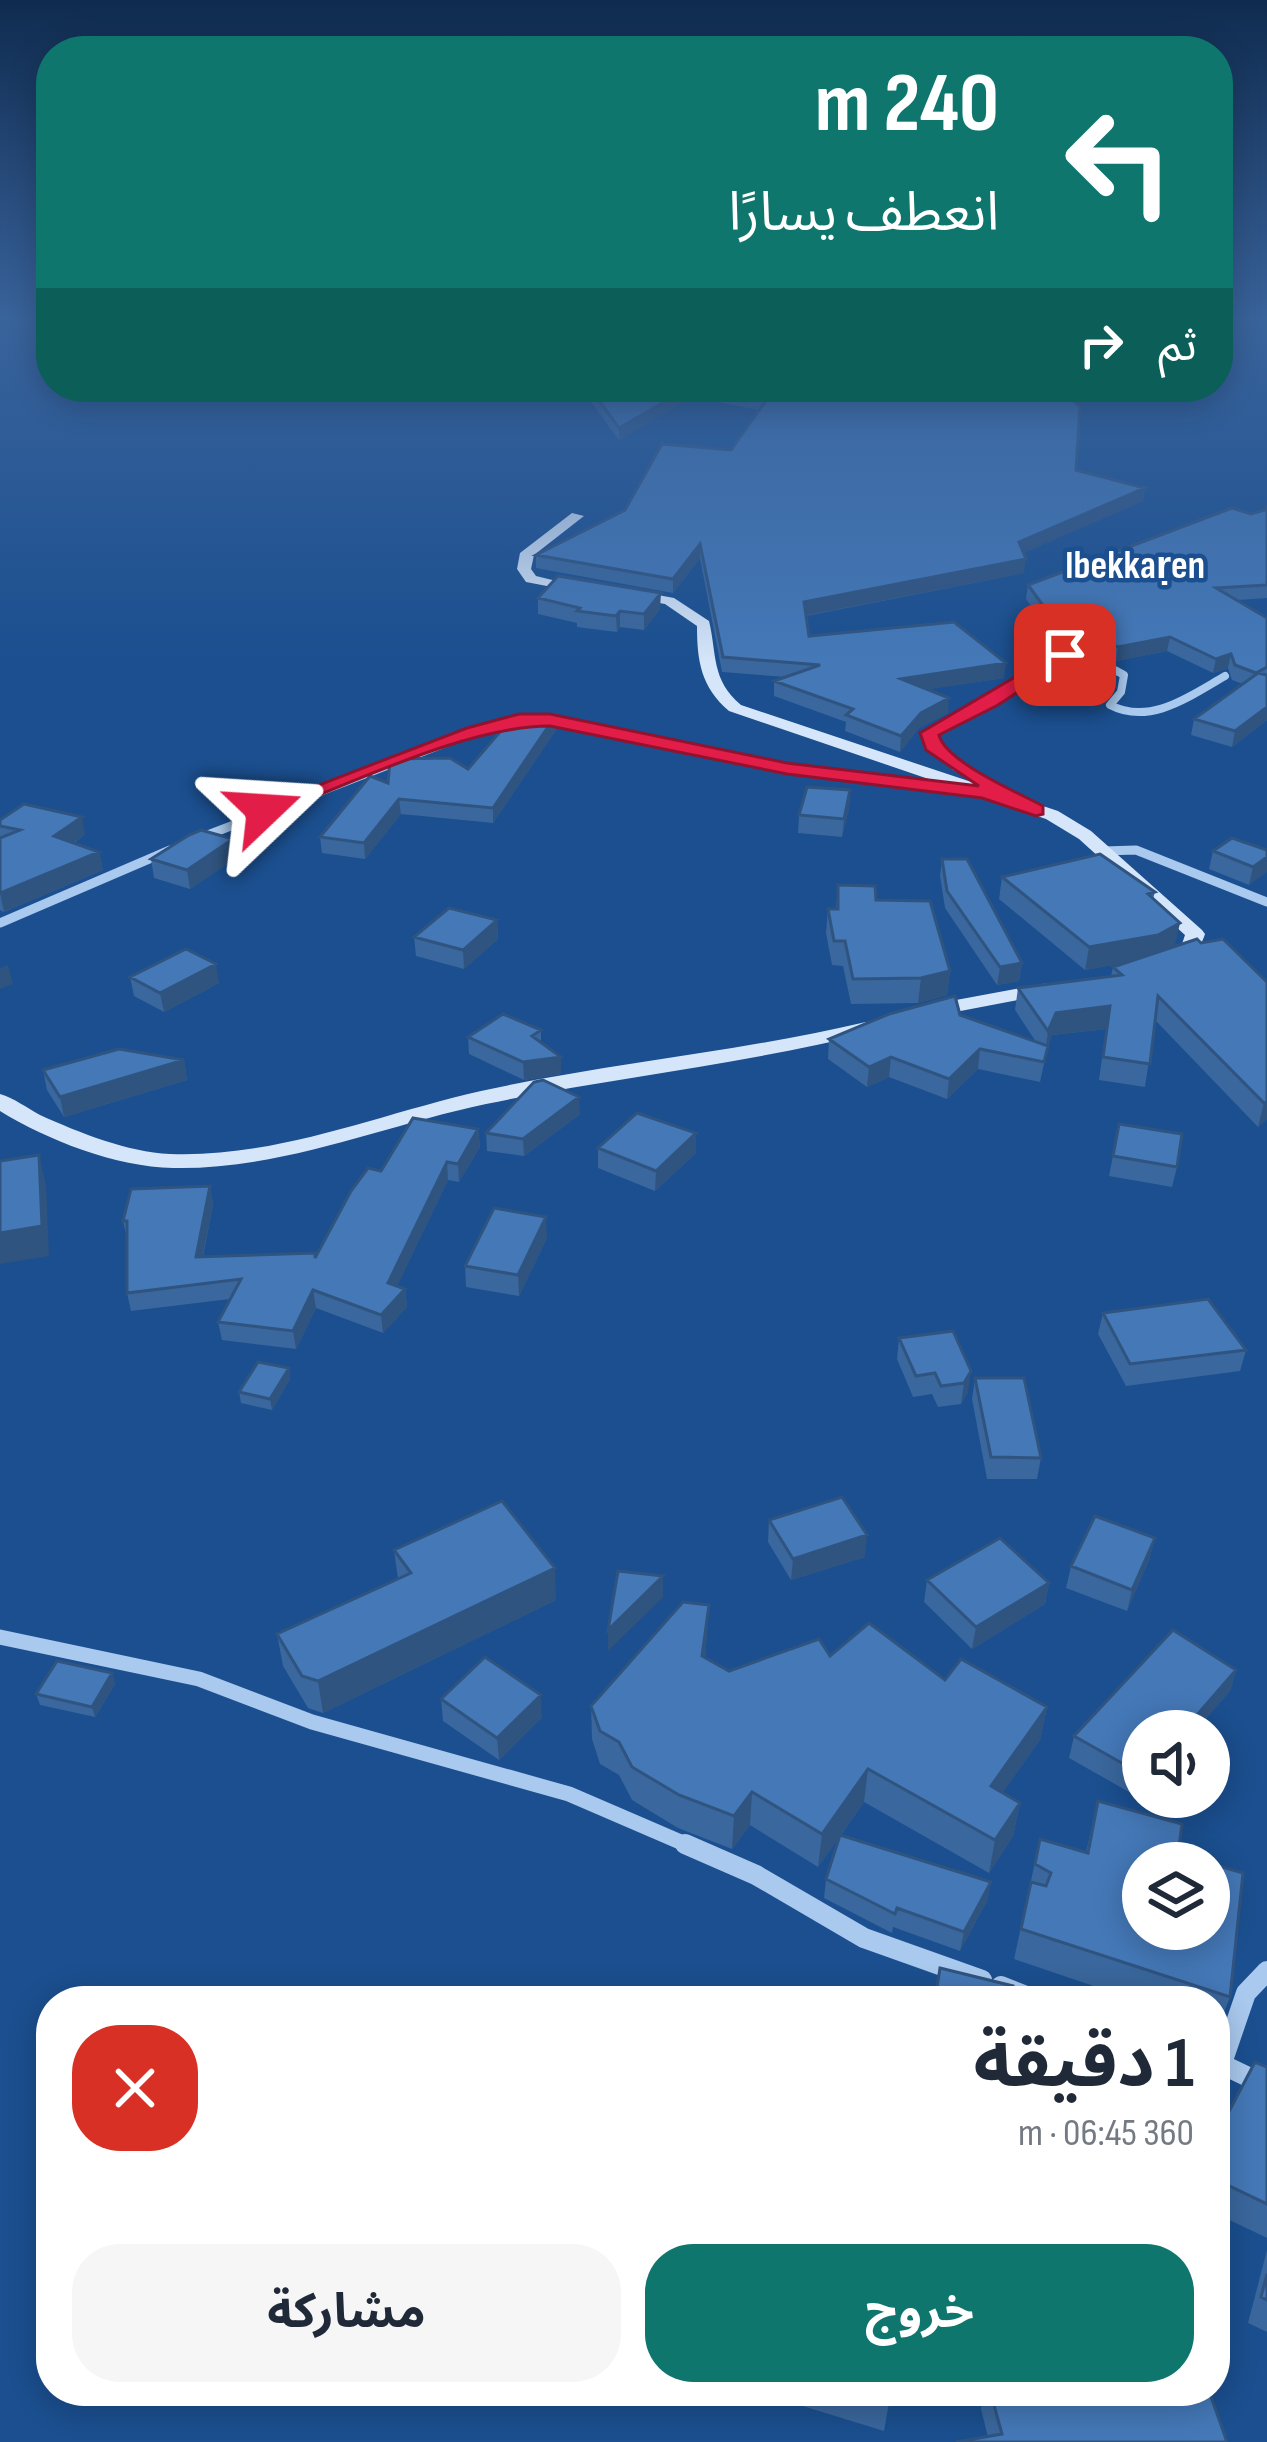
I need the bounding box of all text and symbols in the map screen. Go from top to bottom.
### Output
text: 240 m [815,54,999,155]
icon: left [1041,84,1197,240]
text: انعطف يسارًا [728,181,999,246]
icon: right [1068,312,1134,378]
text: ثم [1158,319,1197,374]
district label: Ibekkaṛen [1065,543,1205,590]
pin [1014,604,1116,706]
icon: arrive [1032,622,1098,688]
position arrow [201,747,327,873]
map controls [1122,1710,1230,1950]
button: sound [1122,1710,1230,1818]
button: layers [1122,1842,1230,1950]
text: 1 دقيقة [973,2021,1194,2108]
button: close [72,2025,198,2151]
text: 360 m · 06:45 [1018,2110,1194,2157]
button: مشاركة [72,2244,621,2382]
button: خروج [645,2244,1194,2382]

